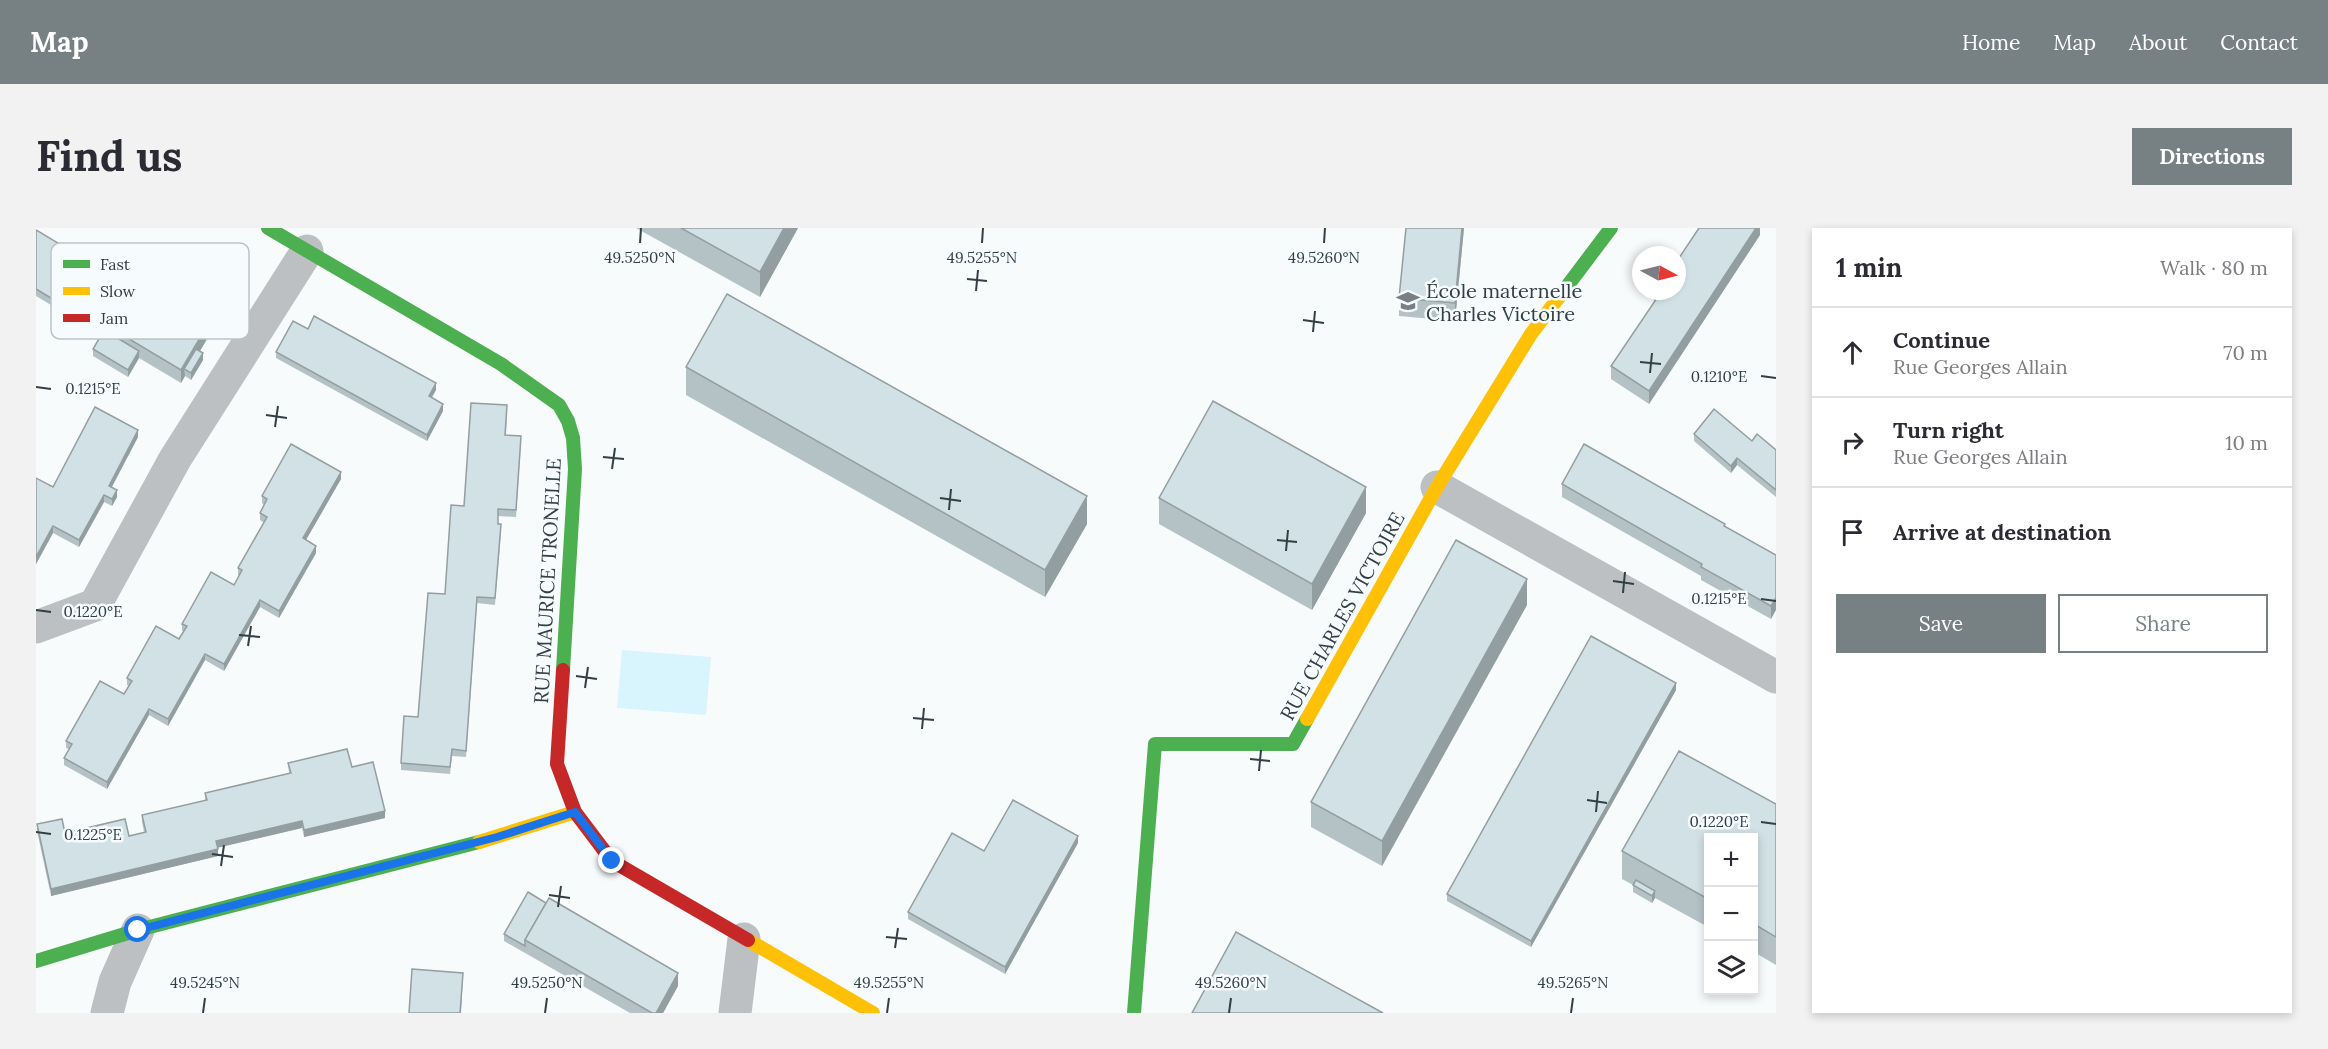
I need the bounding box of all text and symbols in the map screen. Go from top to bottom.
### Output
text: Map [30,24,89,60]
text: Home [1962,29,2020,56]
text: Map [2053,29,2096,56]
text: About [2129,29,2187,56]
text: Contact [2220,29,2298,56]
button: Directions [2132,128,2292,185]
text: Find us [36,129,182,183]
legend [51,243,249,339]
north arrow [1632,246,1686,300]
text: 49.5250°N [604,248,676,267]
text: 49.5255°N [947,248,1017,267]
text: 49.5260°N [1288,248,1360,267]
text: 1 min [1836,251,1902,284]
text: Fast [100,254,131,274]
text: Walk · 80 m [2160,255,2268,280]
place label: École maternelle Charles Victoire [1426,278,1582,326]
text: Slow [100,281,136,301]
school or university icon: École maternelle Charles Victoire [1395,288,1421,314]
text: Jam [99,308,128,328]
text: Continue [1893,326,1990,354]
icon: ahead [1836,336,1869,369]
text: 70 m [2223,340,2268,365]
text: Rue Georges Allain [1893,354,2068,379]
text: 0.1210°E [1691,367,1747,386]
text: 0.1215°E [65,379,121,398]
text: Turn right [1893,416,2004,444]
icon: right [1836,426,1869,459]
text: 10 m [2225,430,2268,455]
text: Rue Georges Allain [1893,444,2068,469]
street label: RUE MAURICE TRONELLE [528,458,566,704]
street label: RUE CHARLES VICTOIRE [1274,508,1410,724]
icon: arrive [1836,516,1869,549]
text: Arrive at destination [1893,518,2111,546]
text: 0.1215°E [1691,589,1747,608]
button: Save [1836,594,2046,653]
button: Share [2058,594,2268,653]
text: 0.1220°E [63,602,123,621]
text: 0.1220°E [1689,812,1749,831]
text: 0.1225°E [64,825,122,844]
map controls [1704,833,1758,995]
button: + [1704,833,1758,887]
route end [598,847,624,873]
button: − [1704,887,1758,941]
route start [124,916,150,942]
button: layers [1704,941,1758,995]
text: 49.5245°N [170,973,240,992]
text: 49.5250°N [511,973,583,992]
text: 49.5255°N [854,973,924,992]
text: 49.5260°N [1195,973,1267,992]
text: 49.5265°N [1538,973,1608,992]

